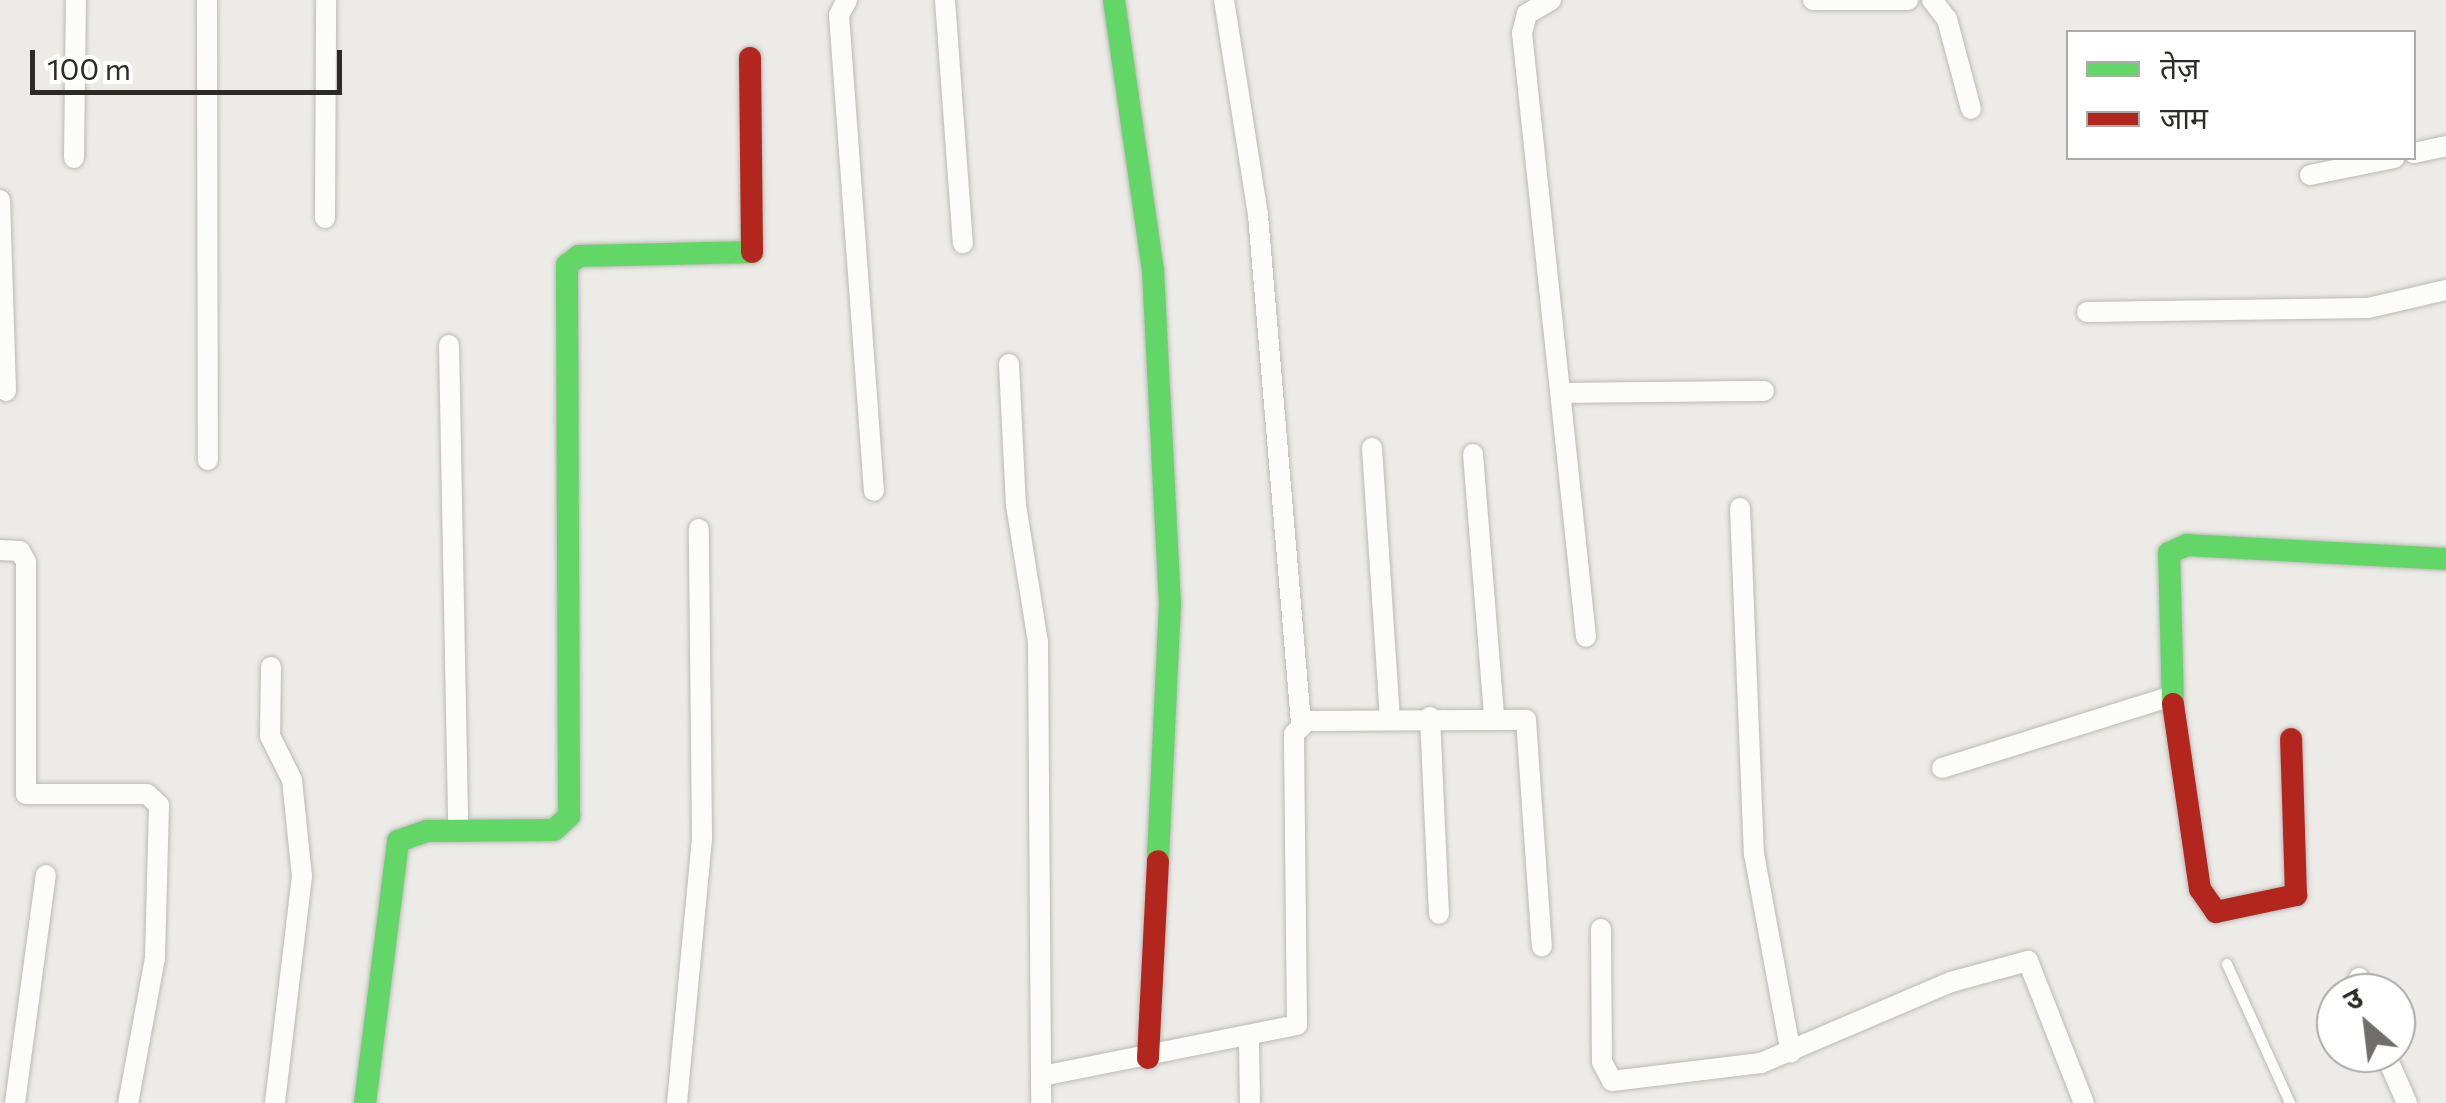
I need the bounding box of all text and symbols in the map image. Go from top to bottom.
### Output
scale bar [35,30,348,92]
legend [2066,30,2416,160]
text: तेज़ [2160,48,2199,85]
text: 100 m [47,49,131,86]
text: जाम [2160,98,2208,135]
north arrow [2316,973,2416,1073]
text: उ [2338,979,2368,1017]

